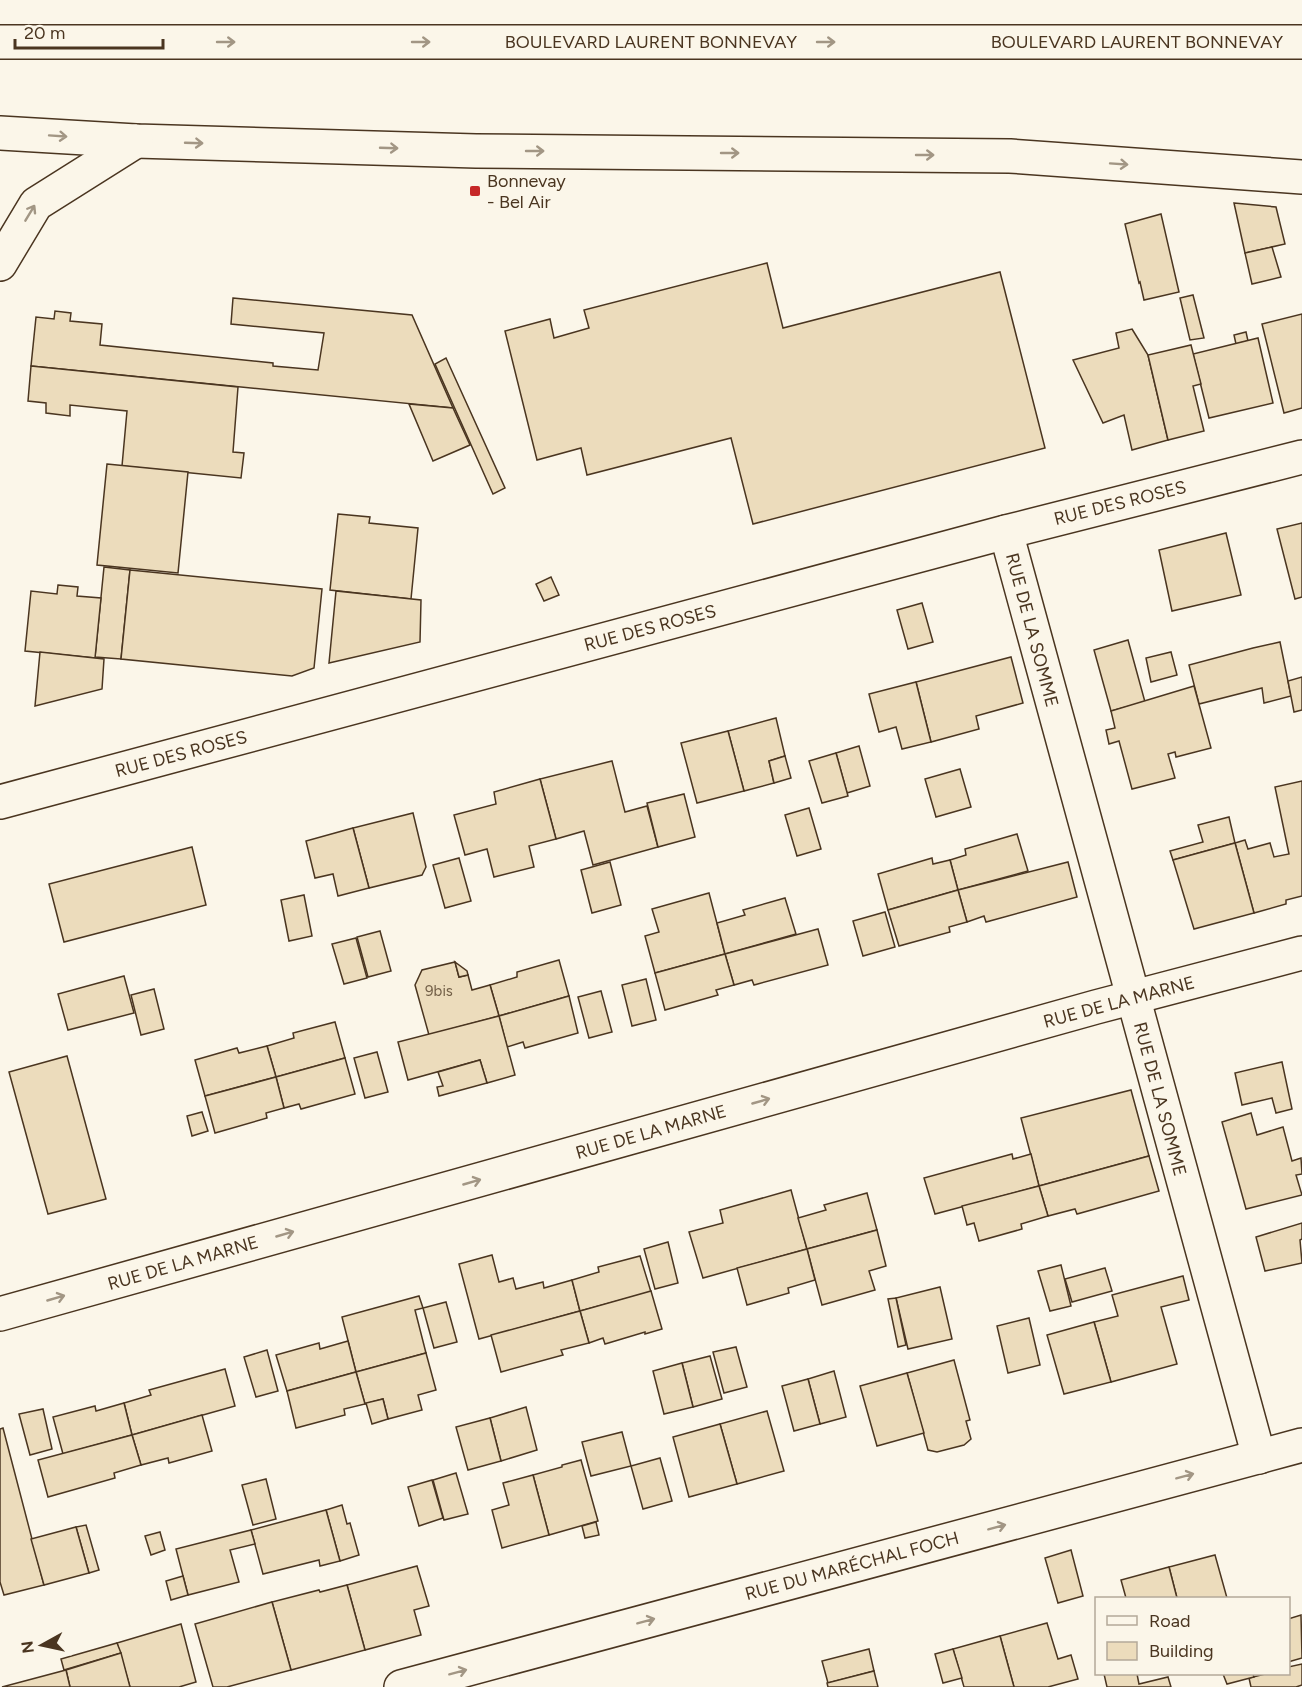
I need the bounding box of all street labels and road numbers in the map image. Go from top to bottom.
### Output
street label: BOULEVARD LAURENT BONNEVAY [505,31,797,53]
street label: BOULEVARD LAURENT BONNEVAY [991,31,1283,53]
street label: RUE DES ROSES [1052,476,1188,530]
street label: RUE DE LA SOMME [1001,550,1063,710]
street label: RUE DES ROSES [582,600,718,656]
street label: RUE DES ROSES [113,726,249,782]
street label: RUE DE LA MARNE [1041,971,1197,1033]
street label: RUE DE LA SOMME [1129,1019,1191,1179]
street label: RUE DE LA MARNE [573,1100,729,1164]
street label: RUE DE LA MARNE [105,1231,261,1295]
street label: RUE DU MARÉCHAL FOCH [743,1527,961,1605]

